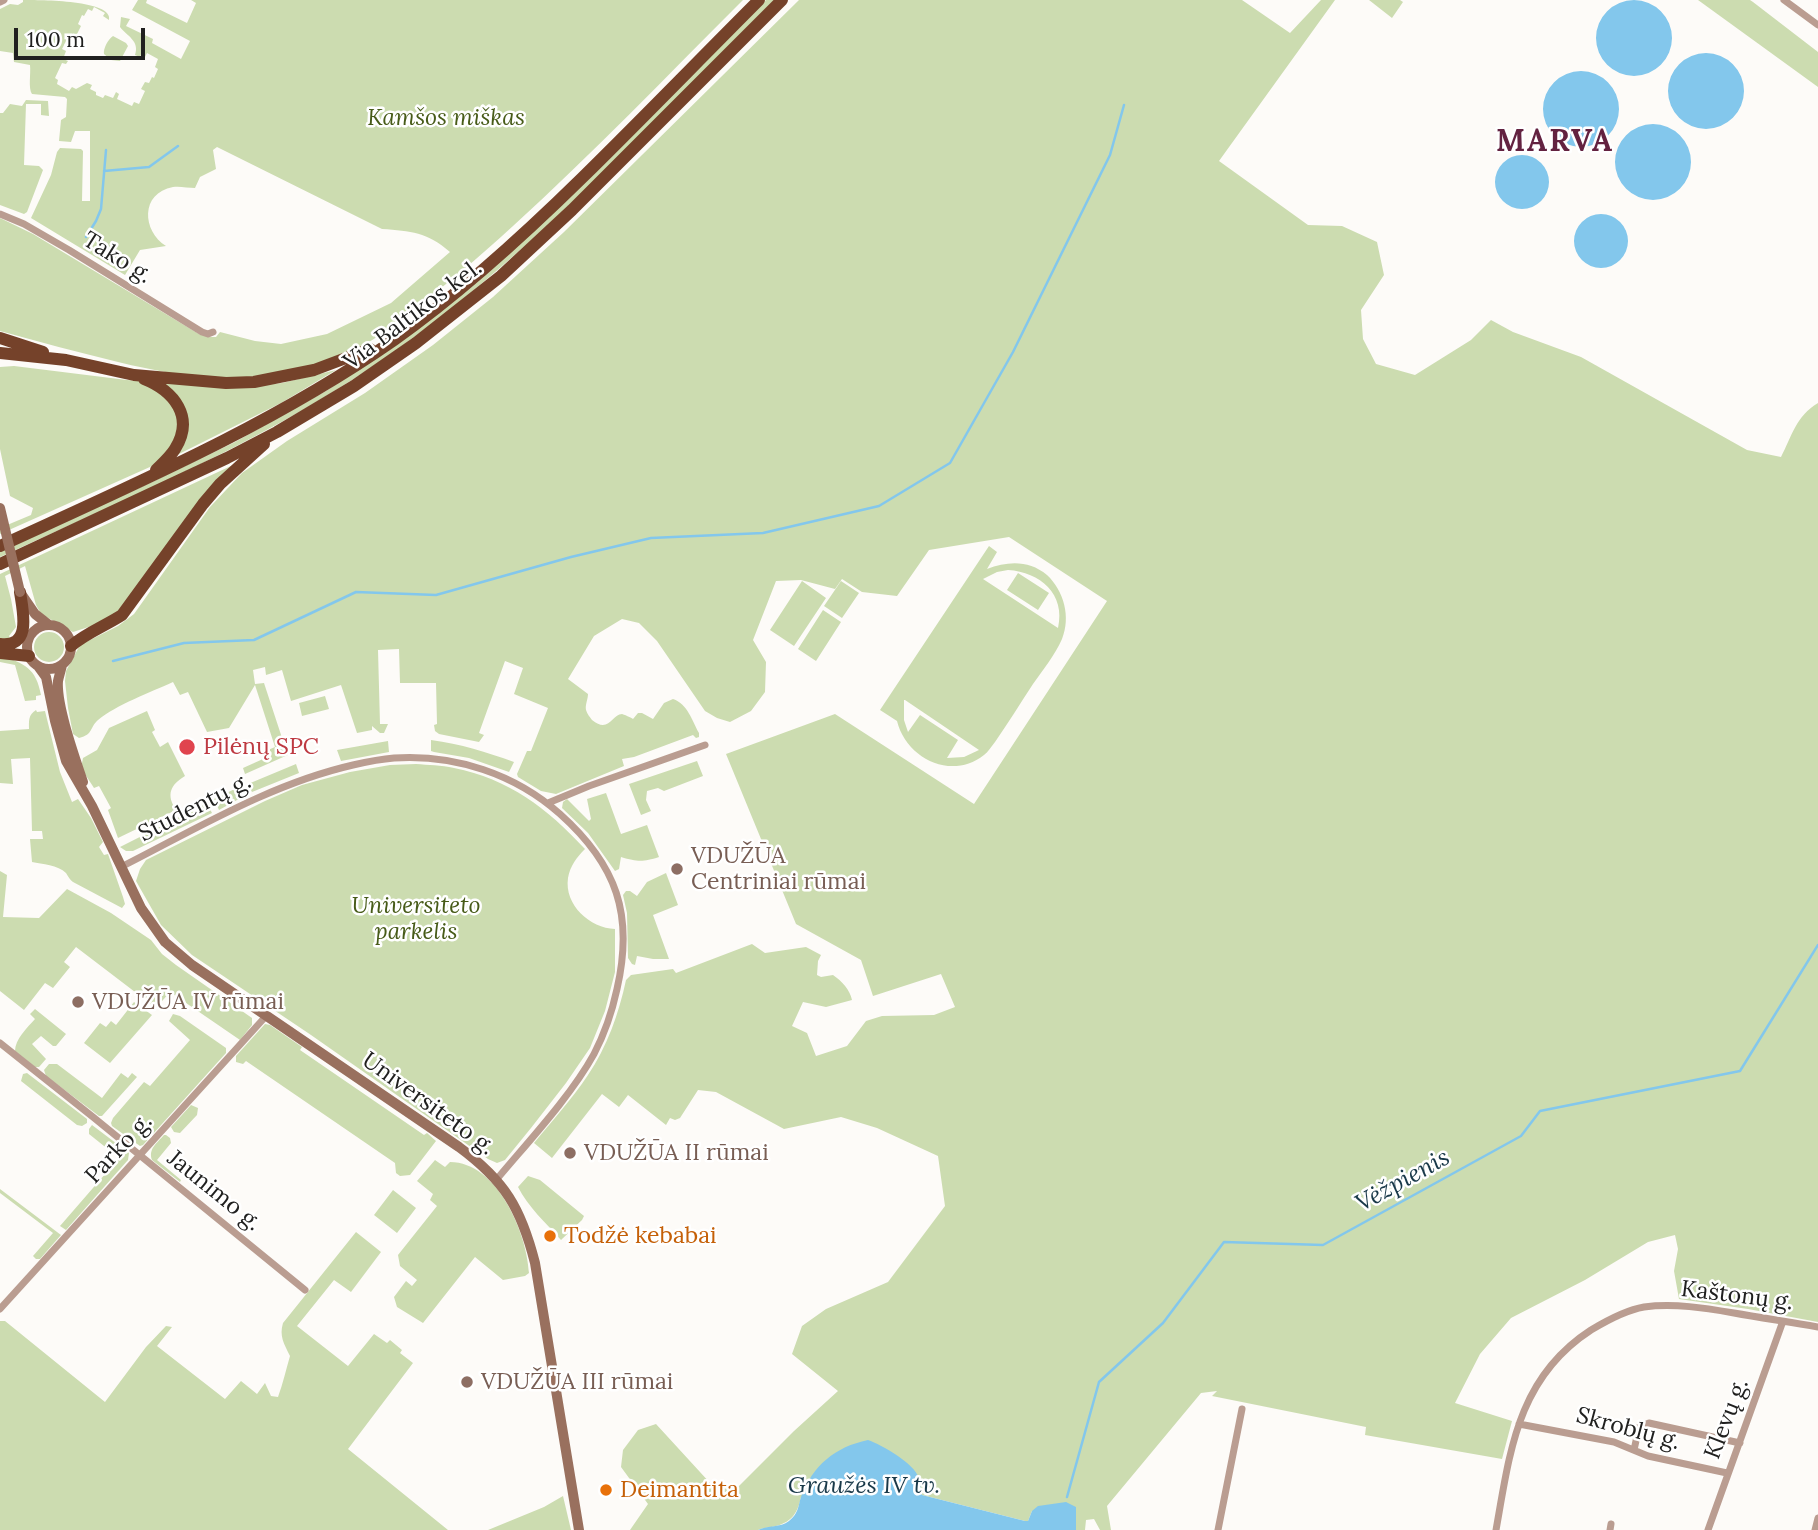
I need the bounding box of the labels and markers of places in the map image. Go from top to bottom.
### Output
place label: Pilėnų SPC [203,733,319,761]
marker: Pilėnų SPC [177,737,197,757]
place label: VDUŽŪA Centriniai rūmai [691,842,866,896]
marker: VDUŽŪA Centriniai rūmai [669,861,685,877]
place label: VDUŽŪA IV rūmai [92,988,284,1016]
marker: VDUŽŪA IV rūmai [70,994,86,1010]
place label: VDUŽŪA II rūmai [584,1139,769,1167]
marker: VDUŽŪA II rūmai [562,1145,578,1161]
place label: Todžė kebabai [564,1222,717,1250]
marker: Todžė kebabai [542,1228,558,1244]
place label: VDUŽŪA III rūmai [481,1368,673,1396]
marker: VDUŽŪA III rūmai [459,1374,475,1390]
place label: Deimantita [620,1476,739,1504]
marker: Deimantita [598,1482,614,1498]

